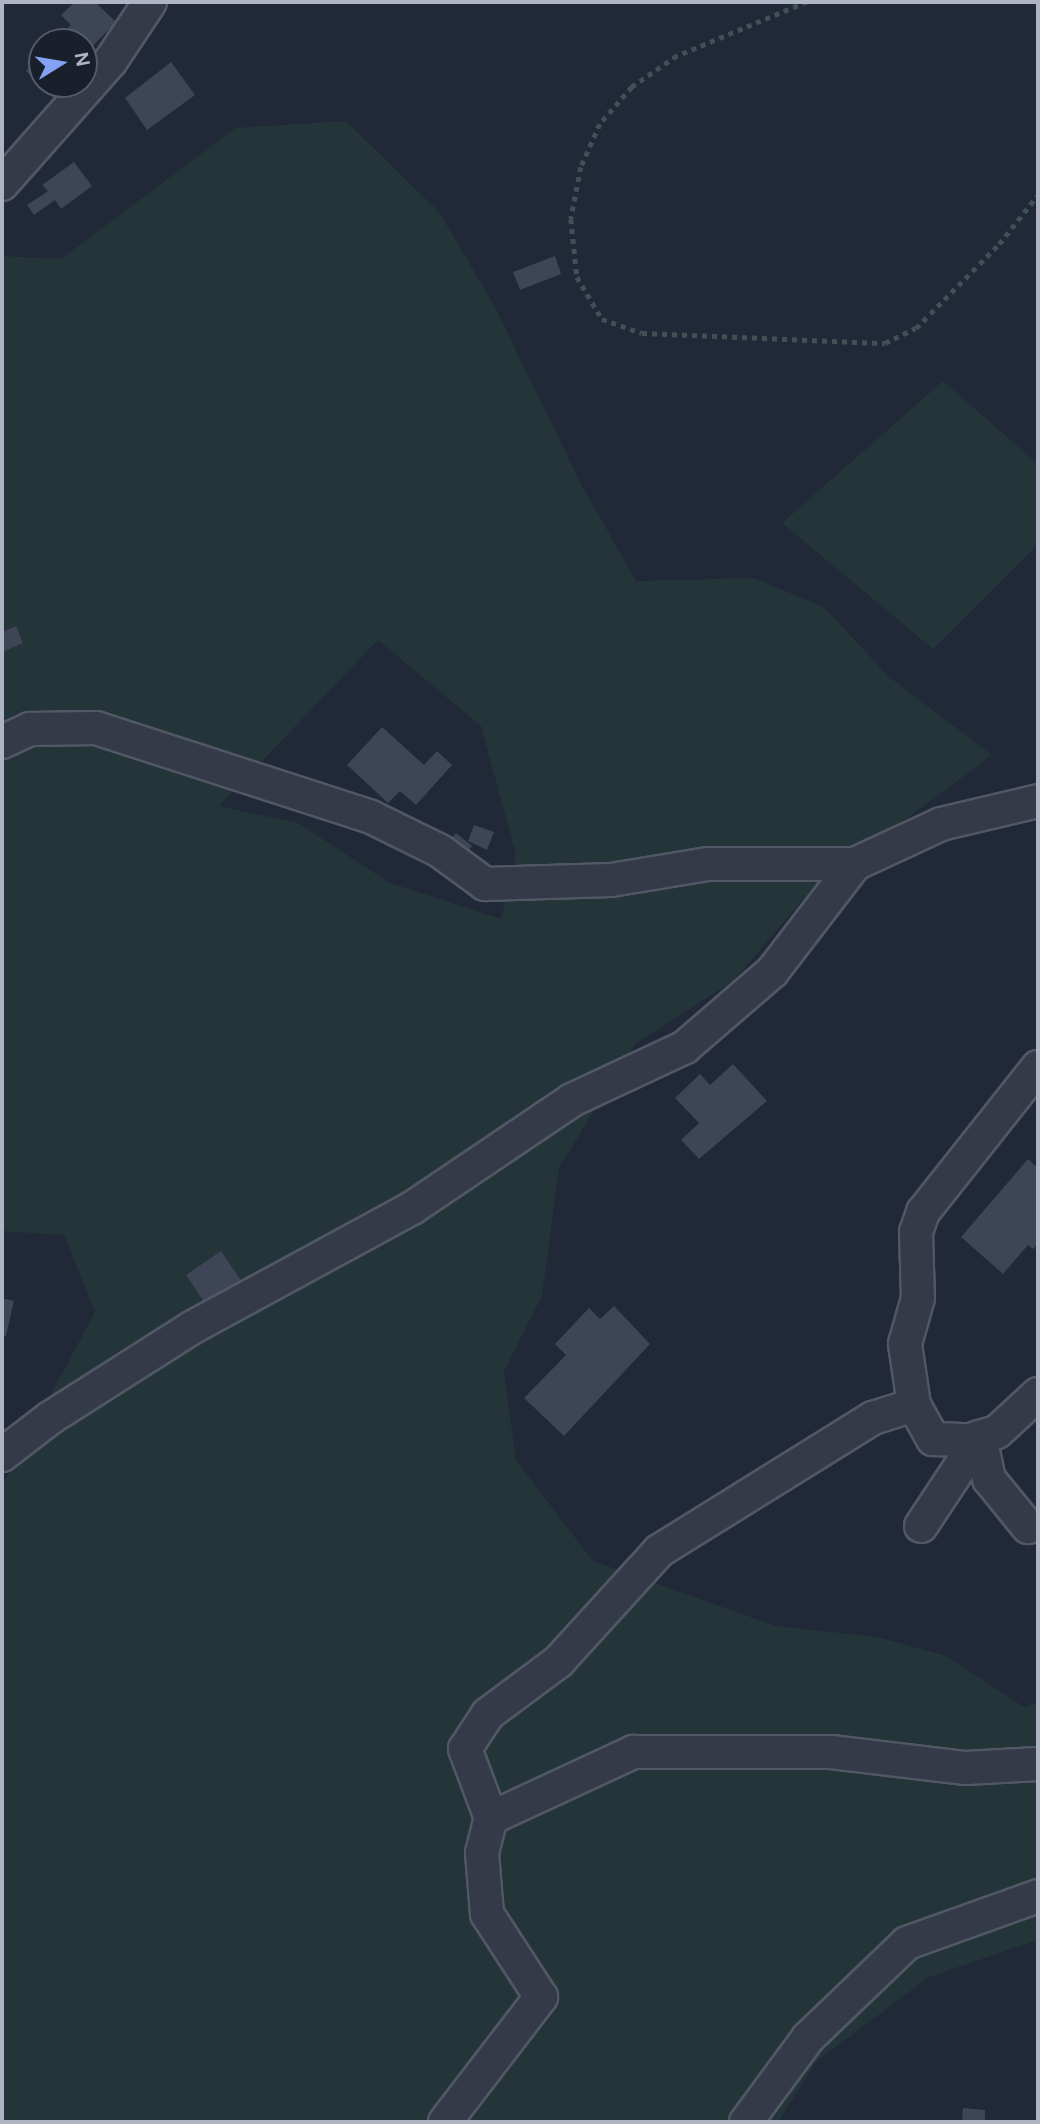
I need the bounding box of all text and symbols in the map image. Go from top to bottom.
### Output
north arrow [28,28,98,98]
text: N [69,50,96,68]

